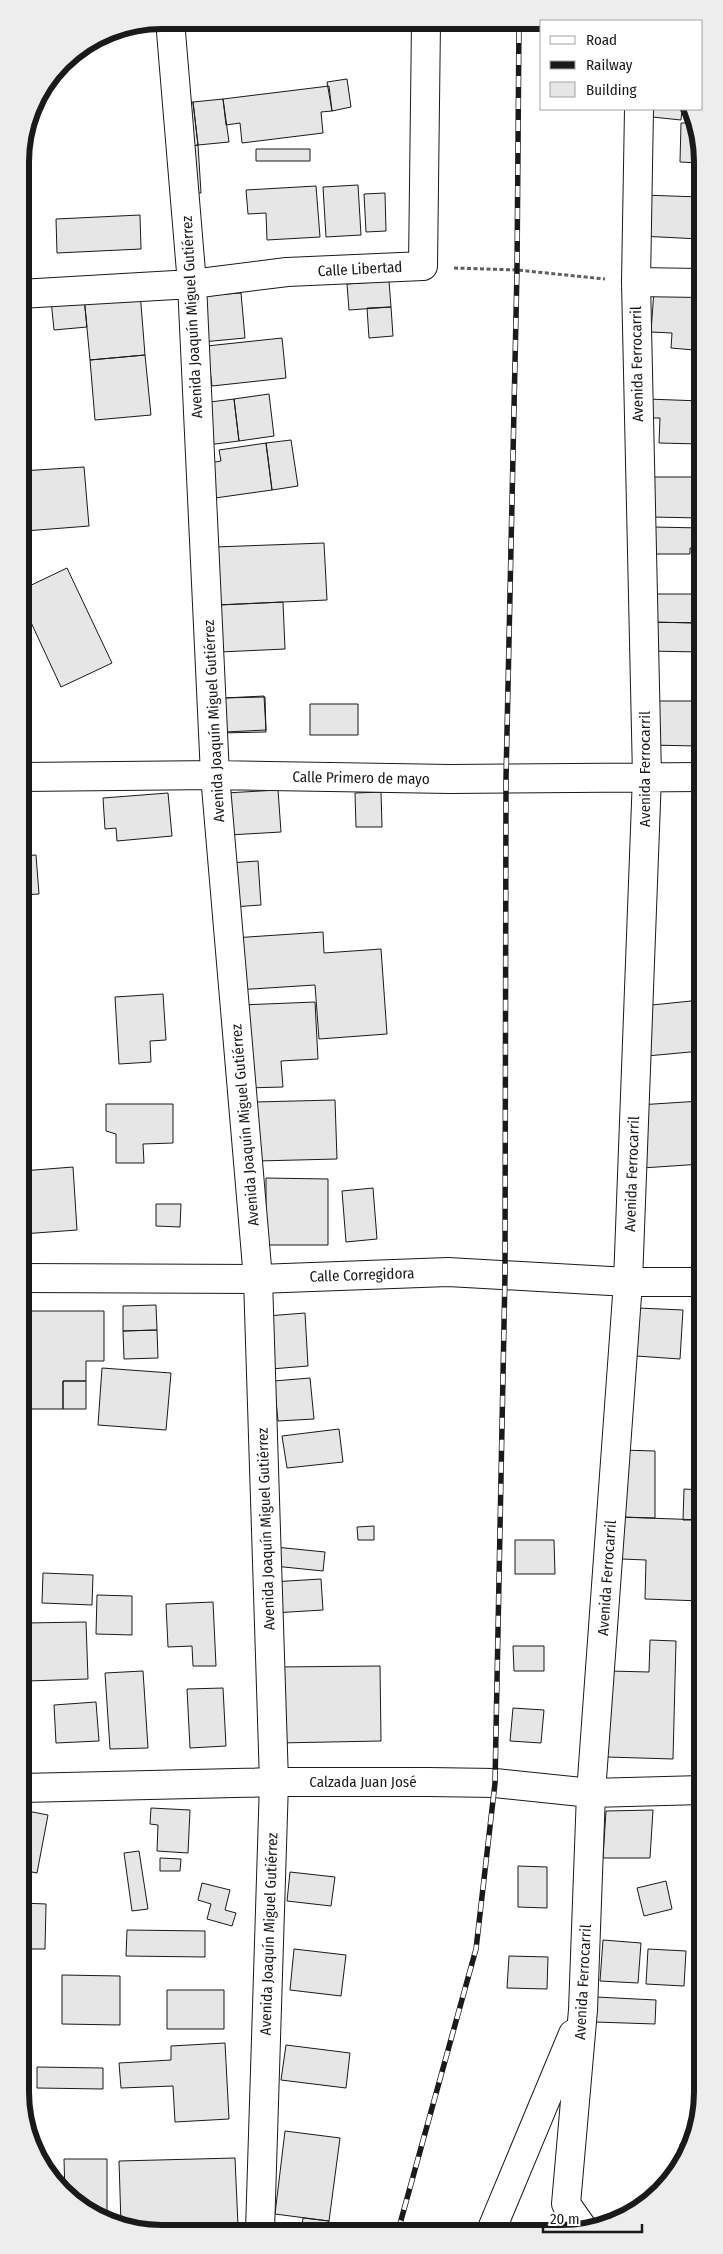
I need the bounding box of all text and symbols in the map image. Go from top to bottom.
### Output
legend [540,20,703,110]
text: Road [586,31,617,49]
text: Railway [586,56,633,74]
text: Building [586,81,637,99]
street label: Avenida Joaquín Miguel Gutiérrez [178,215,206,419]
street label: Calle Libertad [317,258,403,280]
street label: Avenida Ferrocarril [627,306,647,422]
street label: Avenida Joaquín Miguel Gutiérrez [200,619,228,823]
street label: Avenida Ferrocarril [636,711,654,827]
street label: Calle Primero de mayo [292,768,430,788]
street label: Avenida Joaquín Miguel Gutiérrez [227,1023,263,1227]
street label: Avenida Ferrocarril [621,1116,643,1232]
street label: Calle Corregidora [309,1264,415,1286]
street label: Avenida Joaquín Miguel Gutiérrez [253,1427,279,1631]
street label: Avenida Ferrocarril [594,1520,620,1636]
street label: Calzada Juan José [309,1773,417,1791]
street label: Avenida Joaquín Miguel Gutiérrez [256,1832,282,2036]
street label: Avenida Ferrocarril [571,1924,595,2040]
scale bar [543,2202,642,2234]
text: 20 m [550,2210,580,2228]

